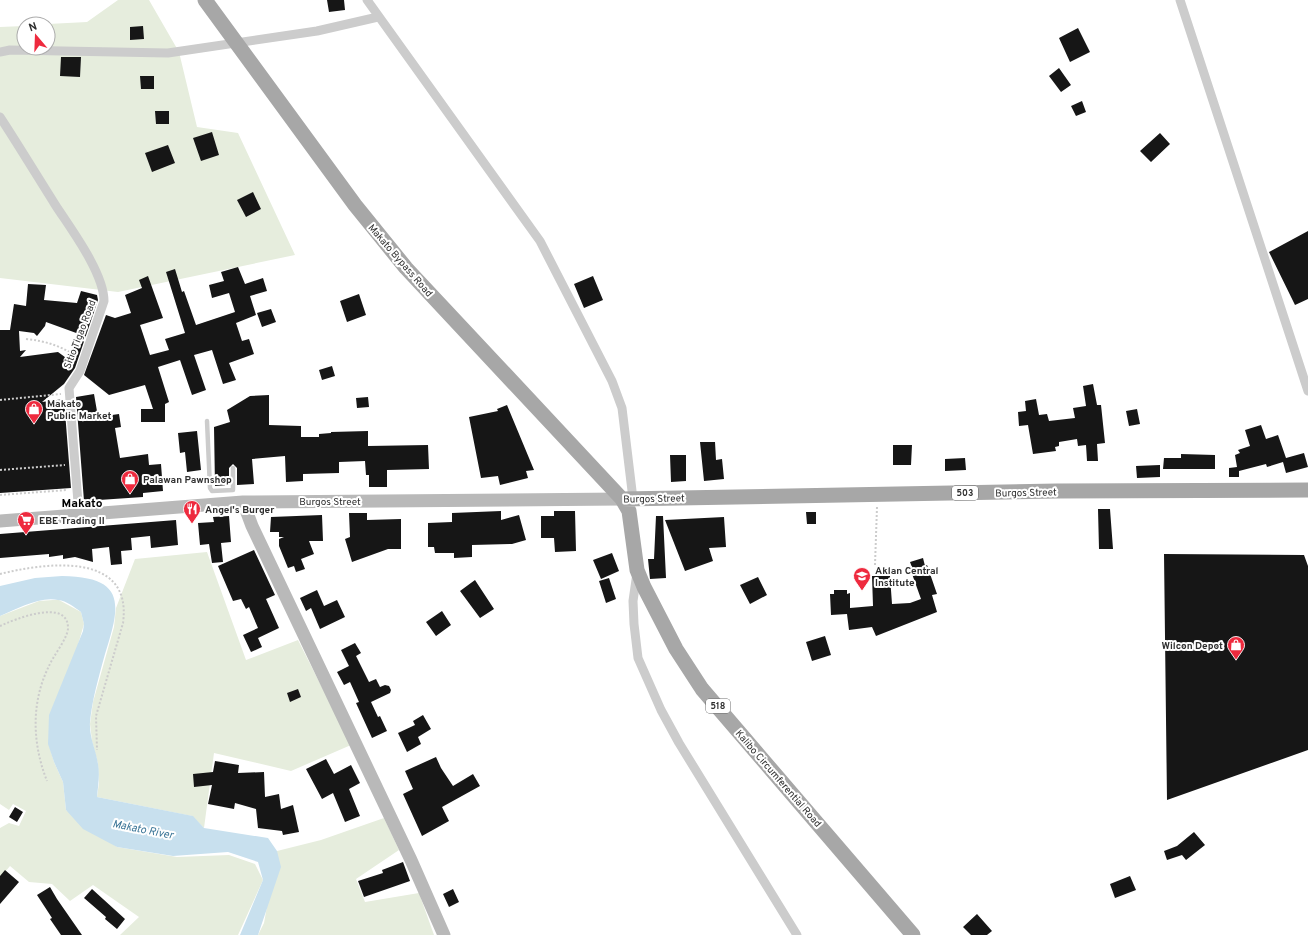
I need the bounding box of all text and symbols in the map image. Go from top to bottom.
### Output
north arrow [16,16,56,56]
text: N [27,20,39,35]
street label: Makato Bypass Road [365,222,435,300]
street label: Sitio Tigao Road [61,298,100,371]
place label: Makato Public Market [47,398,111,423]
shop icon: Makato Public Market [24,399,44,424]
shop icon: Palawan Pawnshop [120,469,140,494]
place label: Palawan Pawnshop [143,474,232,487]
road number: 503 [952,486,978,500]
street label: Burgos Street [995,486,1057,501]
street label: Burgos Street [623,492,685,507]
district label: Makato [62,496,103,512]
street label: Burgos Street [299,496,361,509]
restaurant icon: Angel's Burger [182,499,202,524]
place label: Angel's Burger [205,504,275,517]
supermarket icon: EBE Trading II [16,510,36,535]
place label: EBE Trading II [39,515,105,528]
place label: Aklan Central Institute [875,565,939,590]
school or university icon: Aklan Central Institute [852,566,872,591]
shop icon: Wilcon Depot [1226,635,1246,660]
place label: Wilcon Depot [1162,640,1223,653]
road number: 518 [706,699,730,713]
street label: Kalibo Circumferential Road [732,728,824,830]
water label: Makato River [111,817,175,843]

